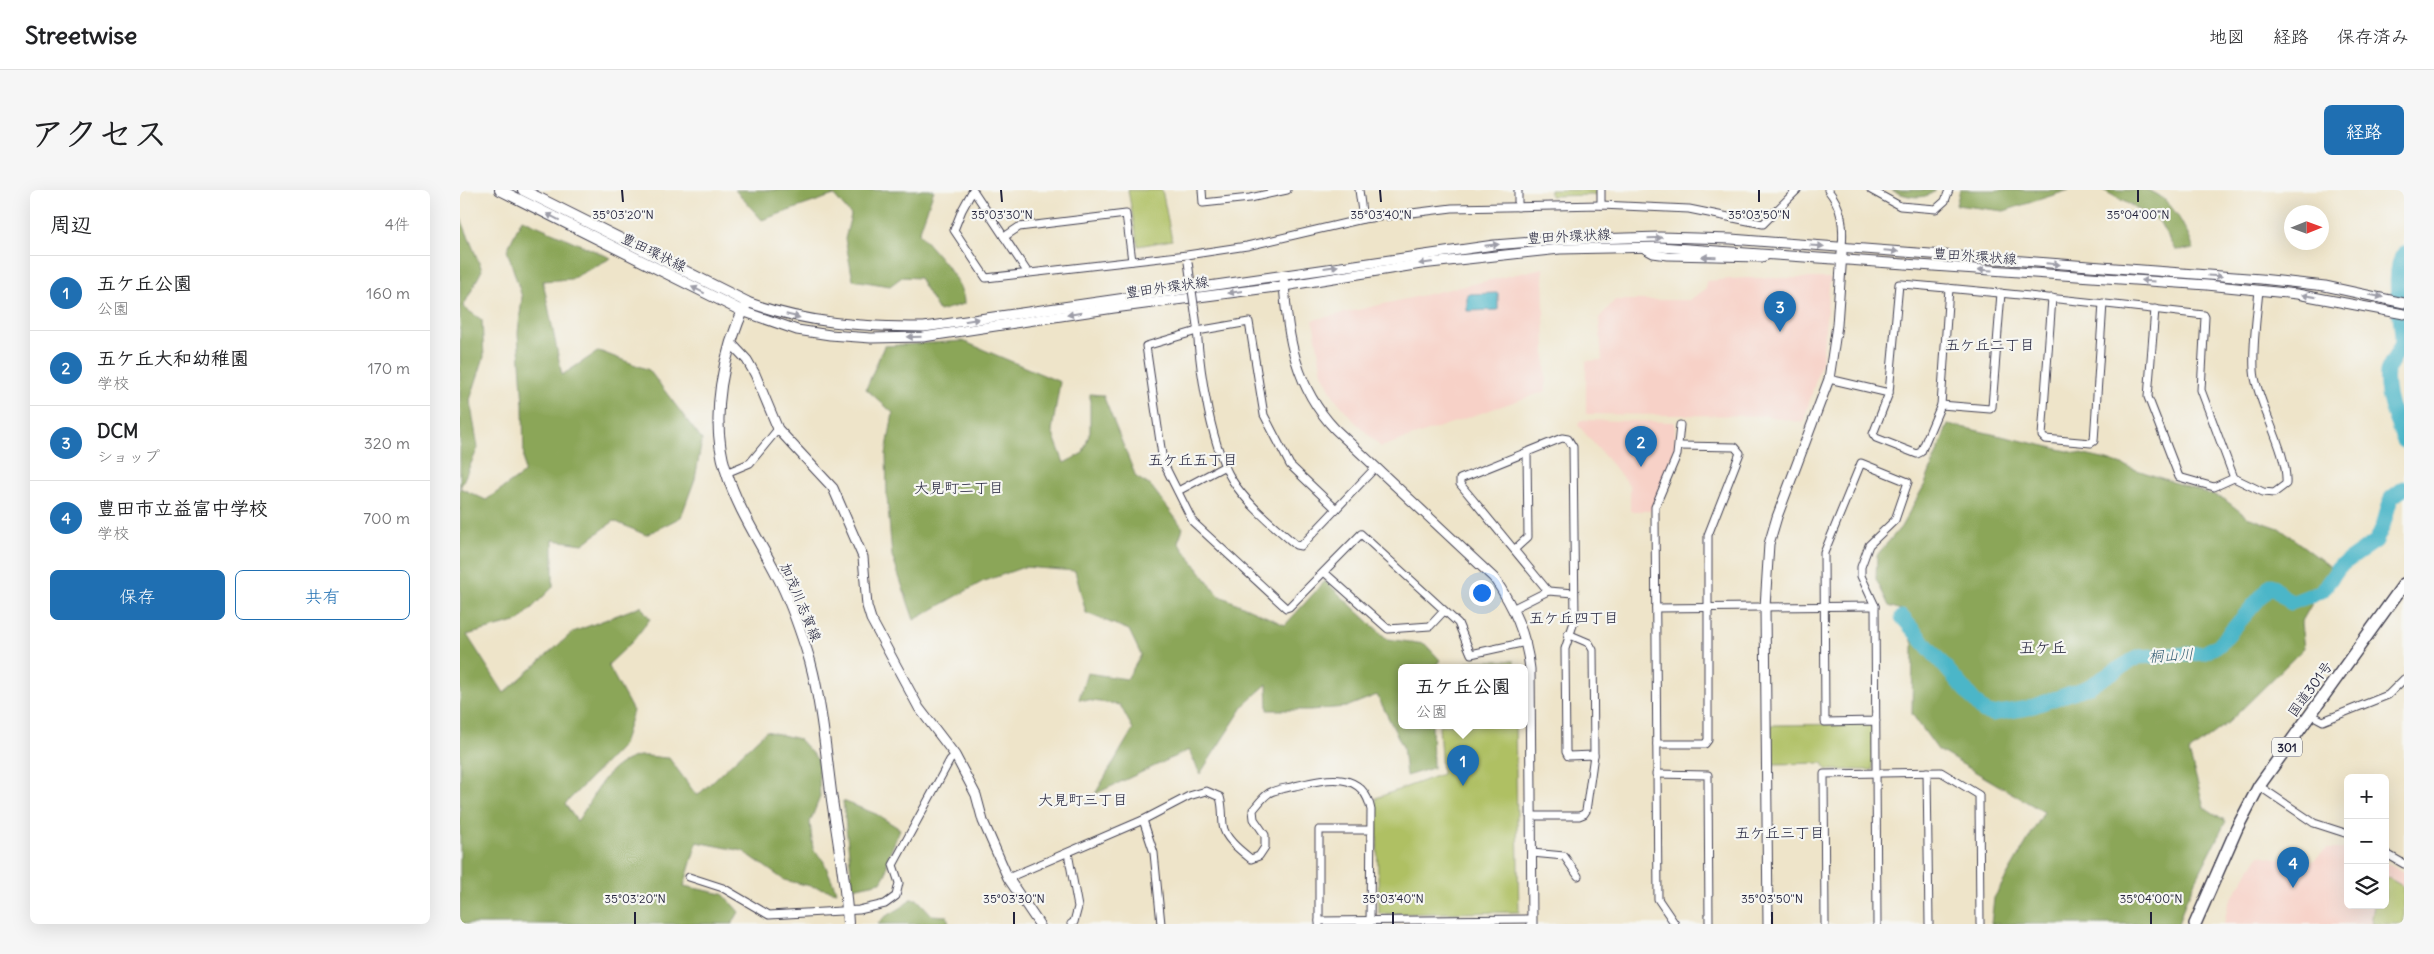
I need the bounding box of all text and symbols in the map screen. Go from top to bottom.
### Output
text: Streetwise [25,20,137,50]
text: 地図 [2209,25,2245,48]
text: 経路 [2273,25,2309,48]
text: 保存済み [2337,25,2409,48]
button: 経路 [2324,105,2404,155]
text: アクセス [30,111,168,155]
north arrow [2284,205,2329,250]
text: 35°03'20"N [592,207,654,222]
text: 35°03'30"N [971,207,1033,222]
text: 35°03'40"N [1350,207,1412,222]
text: 35°03'50"N [1728,207,1790,222]
text: 35°04'00"N [2106,207,2170,222]
text: 周辺 [50,211,92,238]
one-way arrow [546,213,560,221]
text: 4件 [385,214,410,234]
street label: 豊田外環状線 [1527,225,1611,247]
street label: 豊田環状線 [619,229,689,275]
one-way arrow [1647,233,1663,241]
one-way arrow [1485,241,1501,249]
one-way arrow [1809,242,1825,250]
street label: 豊田外環状線 [1932,244,2018,268]
one-way arrow [1883,247,1899,255]
one-way arrow [1700,253,1716,261]
one-way arrow [1418,259,1434,267]
one-way arrow [2045,260,2061,268]
one-way arrow [1324,263,1340,271]
one-way arrow [1977,266,1993,274]
text: 五ケ丘公園 [97,271,192,295]
street label: 豊田外環状線 [1124,272,1210,302]
one-way arrow [2207,272,2223,280]
one-way arrow [2139,276,2155,284]
text: 1 [63,283,69,303]
text: 160 m [366,283,410,303]
one-way arrow [691,285,705,293]
one-way arrow [1227,288,1243,296]
pin: 3 [1764,291,1796,332]
one-way arrow [2301,291,2317,299]
one-way arrow [2368,292,2383,300]
text: 公園 [97,298,129,318]
one-way arrow [1066,311,1082,319]
one-way arrow [786,312,801,320]
one-way arrow [964,316,980,324]
one-way arrow [905,333,921,341]
district label: 五ケ丘二丁目 [1945,335,2035,354]
text: 五ケ丘大和幼稚園 [97,346,249,370]
text: 2 [62,358,70,378]
text: 170 m [367,358,410,378]
text: 学校 [97,373,129,393]
text: DCM [97,419,138,443]
pin: 2 [1625,426,1657,467]
text: 3 [61,433,71,453]
text: 320 m [364,433,410,453]
text: ショップ [97,446,160,466]
district label: 五ケ丘五丁目 [1148,450,1238,469]
district label: 大見町二丁目 [914,478,1004,497]
text: 豊田市立益富中学校 [97,496,268,520]
text: 4 [61,508,71,528]
text: 700 m [363,508,410,528]
text: 学校 [97,523,129,543]
street label: 加茂川志賀線 [776,560,826,644]
button: 保存 [50,570,225,620]
button: 共有 [235,570,410,620]
your location [1469,580,1495,606]
district label: 五ケ丘四丁目 [1529,608,1619,627]
district label: 五ケ丘 [2019,637,2067,657]
water label: 桐山川 [2148,644,2194,666]
street label: 国道301号 [2284,658,2336,720]
popup [1398,664,1528,729]
text: 五ケ丘公園 [1415,674,1511,698]
text: 公園 [1415,701,1448,721]
road number: 301 [2272,738,2302,756]
pin: 1 [1447,745,1479,786]
map controls [2344,774,2389,909]
button: + [2344,774,2389,819]
district label: 大見町三丁目 [1038,790,1128,809]
button: − [2344,819,2389,864]
district label: 五ケ丘三丁目 [1735,823,1825,842]
pin: 4 [2277,847,2309,888]
button: layers [2344,864,2389,909]
text: 35°03'20"N [604,891,666,906]
text: 35°03'30"N [983,891,1045,906]
text: 35°03'40"N [1362,891,1424,906]
text: 35°03'50"N [1741,891,1803,906]
text: 35°04'00"N [2119,891,2183,906]

